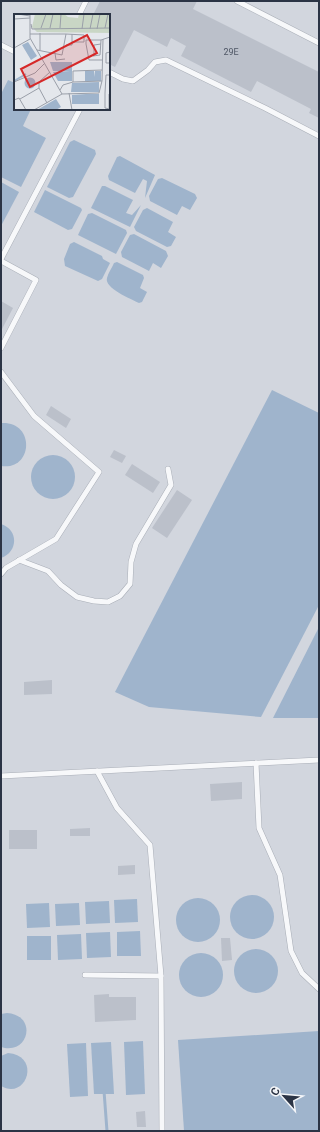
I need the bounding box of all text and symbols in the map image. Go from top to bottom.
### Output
inset map [14,14,110,110]
house number: 29Е [223,47,239,57]
north arrow [264,1076,304,1116]
text: С [268,1086,283,1098]

